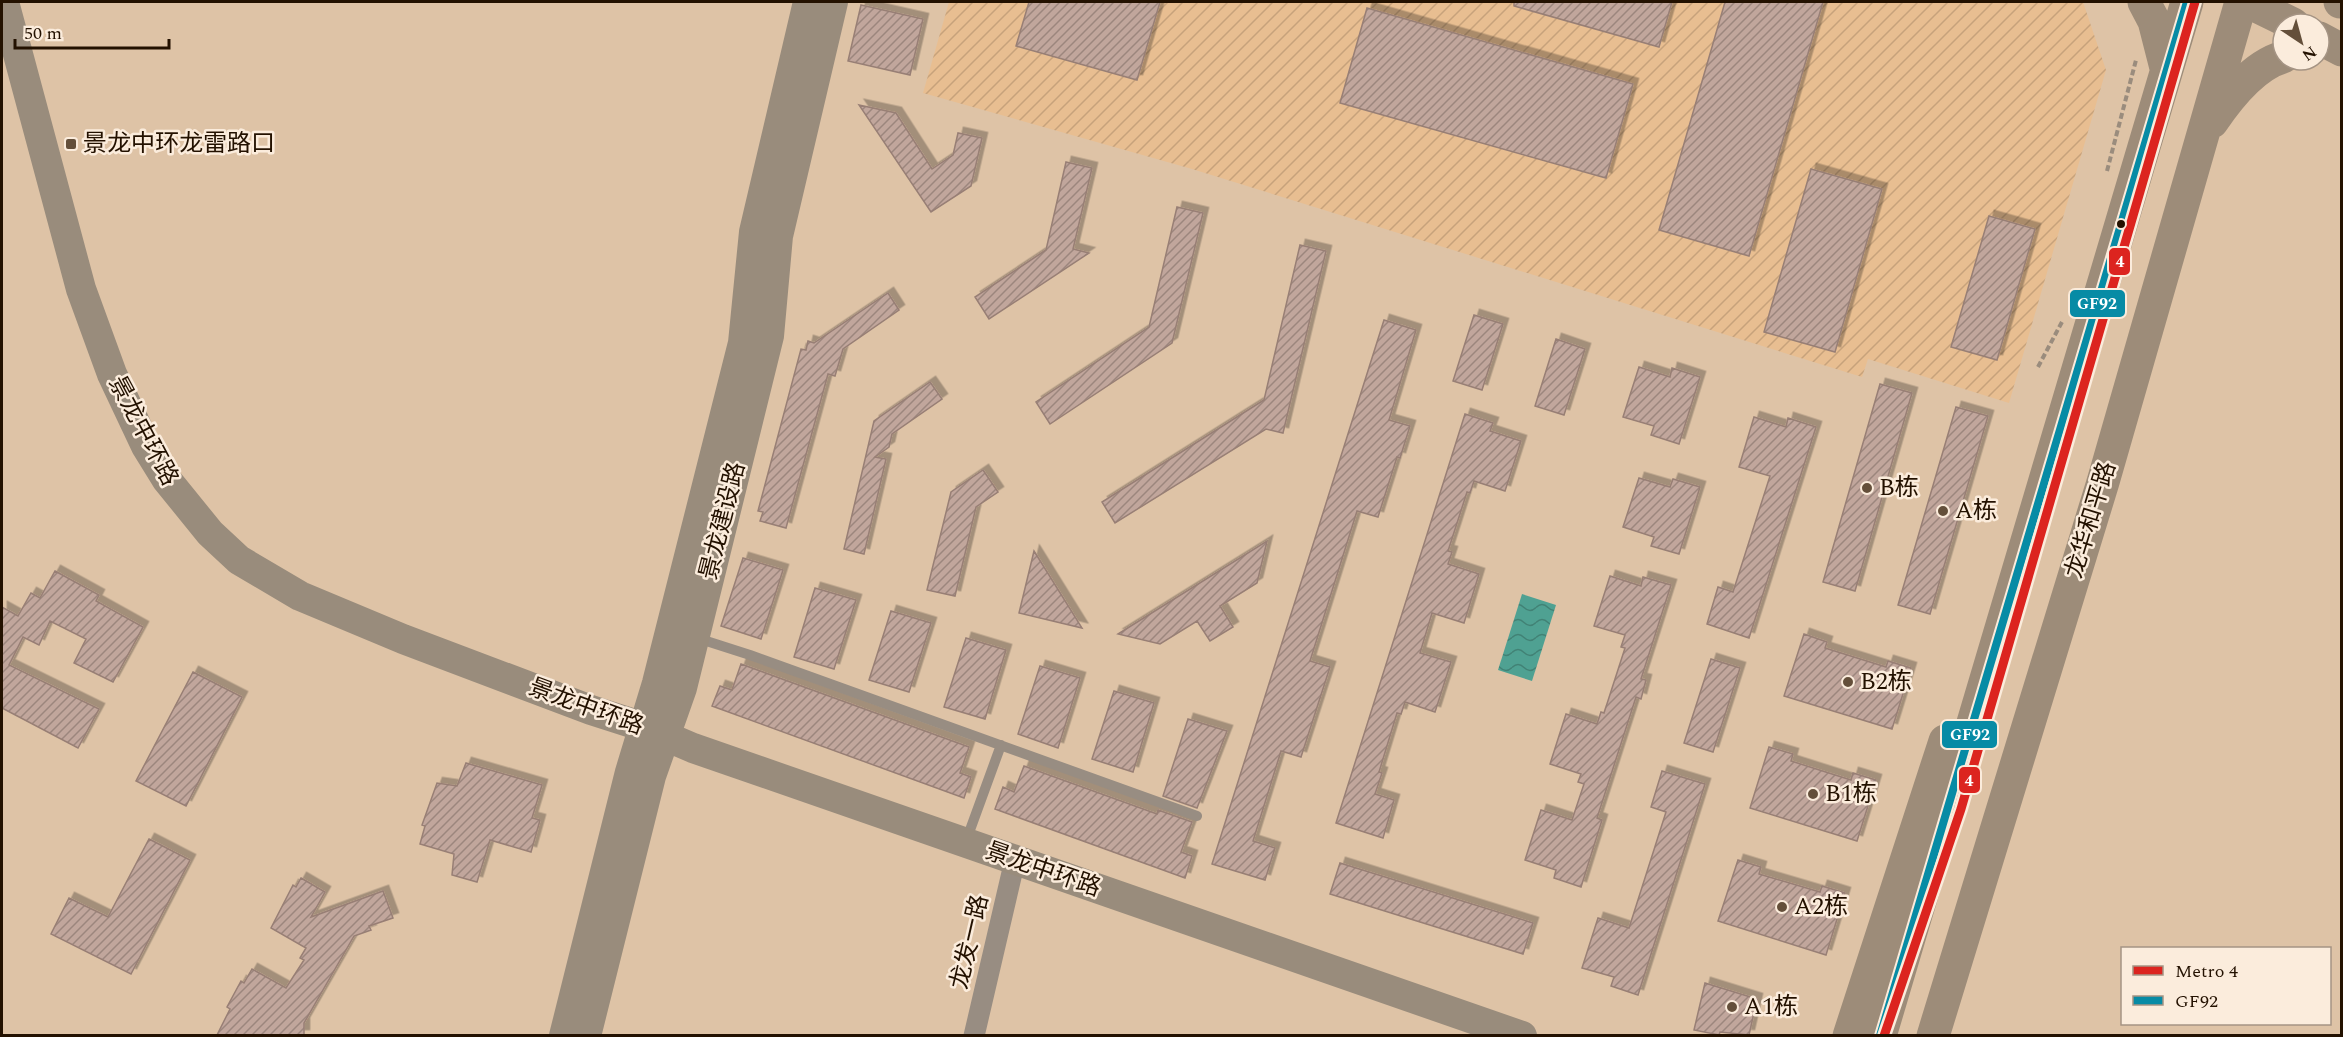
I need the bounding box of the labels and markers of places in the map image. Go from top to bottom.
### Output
place label: 景龙中环龙雷路口 [83,126,275,162]
marker: 景龙中环龙雷路口 [64,137,78,151]
unlabelled marker [2115,218,2127,230]
place label: B栋 [1879,470,1919,506]
marker: B栋 [1860,481,1874,495]
place label: A栋 [1955,493,1997,529]
marker: A栋 [1936,504,1950,518]
place label: B2栋 [1860,664,1912,700]
marker: B2栋 [1841,675,1855,689]
place label: B1栋 [1825,776,1877,812]
marker: B1栋 [1806,787,1820,801]
place label: A2栋 [1794,889,1848,925]
marker: A2栋 [1775,900,1789,914]
place label: A1栋 [1744,989,1798,1025]
marker: A1栋 [1725,1000,1739,1014]

